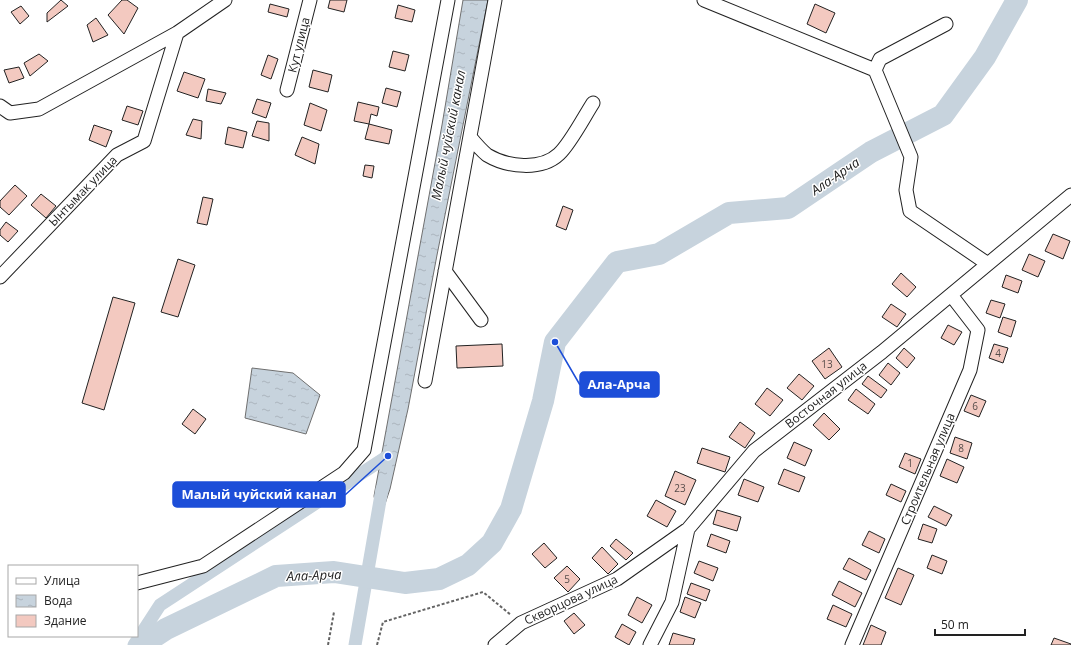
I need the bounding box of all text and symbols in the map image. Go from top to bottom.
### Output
street label: Кут улица [283,15,314,74]
water label: Малый чуйский канал [427,68,469,202]
street label: Ынтымак улица [45,152,121,230]
water label: Ала-Арча [806,153,863,199]
house number: 4 [995,346,1001,360]
street label: Восточная улица [781,357,870,432]
house number: 13 [821,357,833,371]
callout: Ала-Арча [580,372,659,397]
text: Ала-Арча [588,375,650,393]
house number: 6 [972,399,978,413]
street label: Строительная улица [896,410,959,528]
house number: 8 [958,441,964,455]
house number: 1 [907,456,913,470]
house number: 23 [674,481,686,495]
callout: Малый чуйский канал [173,482,345,507]
text: Малый чуйский канал [181,485,337,503]
legend [8,565,138,637]
water label: Ала-Арча [285,565,342,585]
street label: Скворцова улица [521,570,620,629]
text: Улица [44,572,80,589]
house number: 5 [564,572,570,586]
text: Вода [44,592,73,609]
scale bar [935,611,1025,637]
text: Здание [44,612,87,629]
text: 50 m [941,616,969,633]

